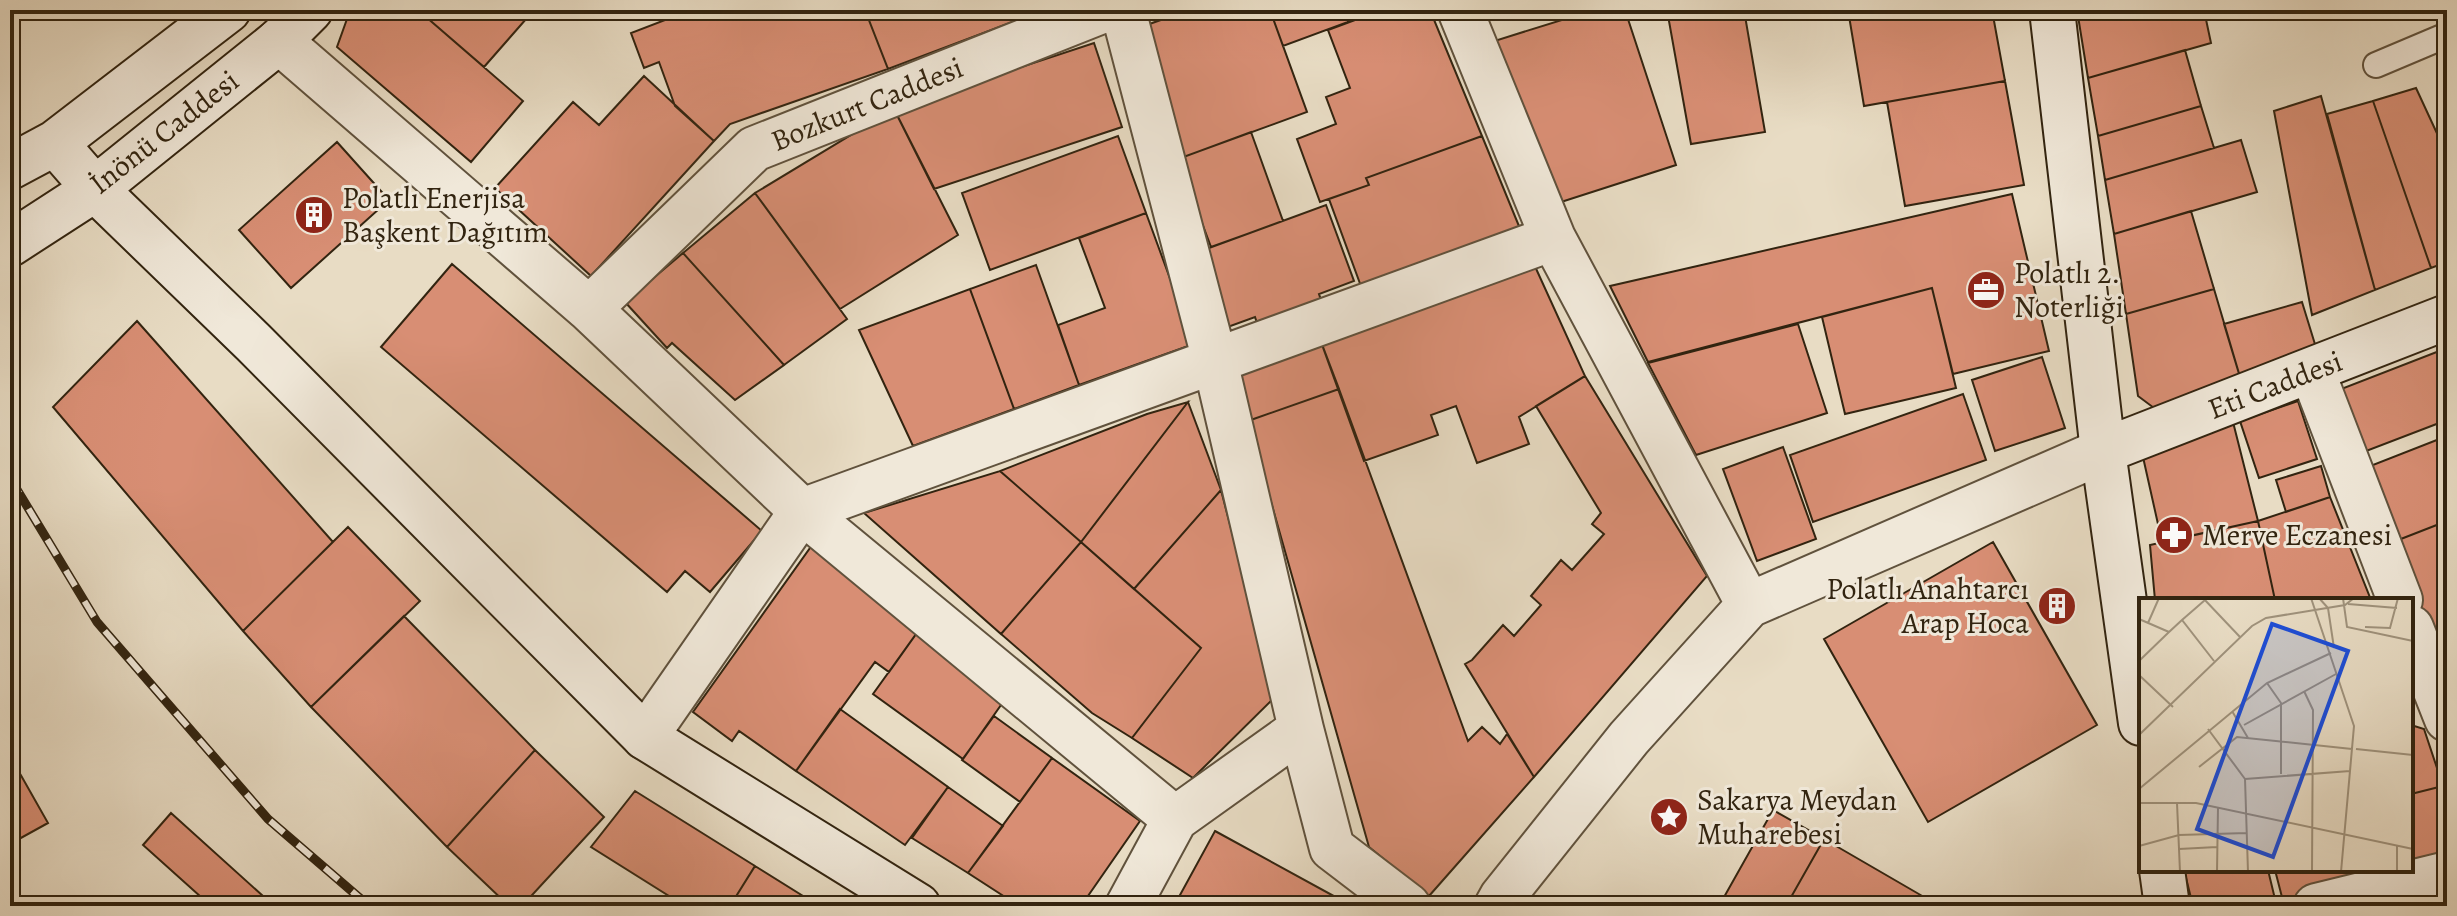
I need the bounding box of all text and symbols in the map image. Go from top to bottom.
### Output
street label: Bozkurt Caddesi [765,47,969,161]
street label: İnönü Caddesi [81,61,247,203]
place label: Polatlı Enerjisa Başkent Dağıtım [342,178,548,252]
building icon: Polatlı Enerjisa Başkent Dağıtım [293,194,335,236]
place label: Polatlı 2. Noterliği [2014,253,2124,327]
office icon: Polatlı 2. Noterliği [1965,269,2007,311]
street label: Eti Caddesi [2202,341,2348,429]
pharmacy icon: Merve Eczanesi [2153,514,2195,556]
place label: Merve Eczanesi [2202,515,2392,555]
place label: Polatlı Anahtarcı Arap Hoca [1826,569,2029,643]
building icon: Polatlı Anahtarcı Arap Hoca [2036,585,2078,627]
inset map [2139,598,2413,872]
place label: Sakarya Meydan Muharebesi [1697,780,1897,854]
place icon: Sakarya Meydan Muharebesi [1648,796,1690,838]

